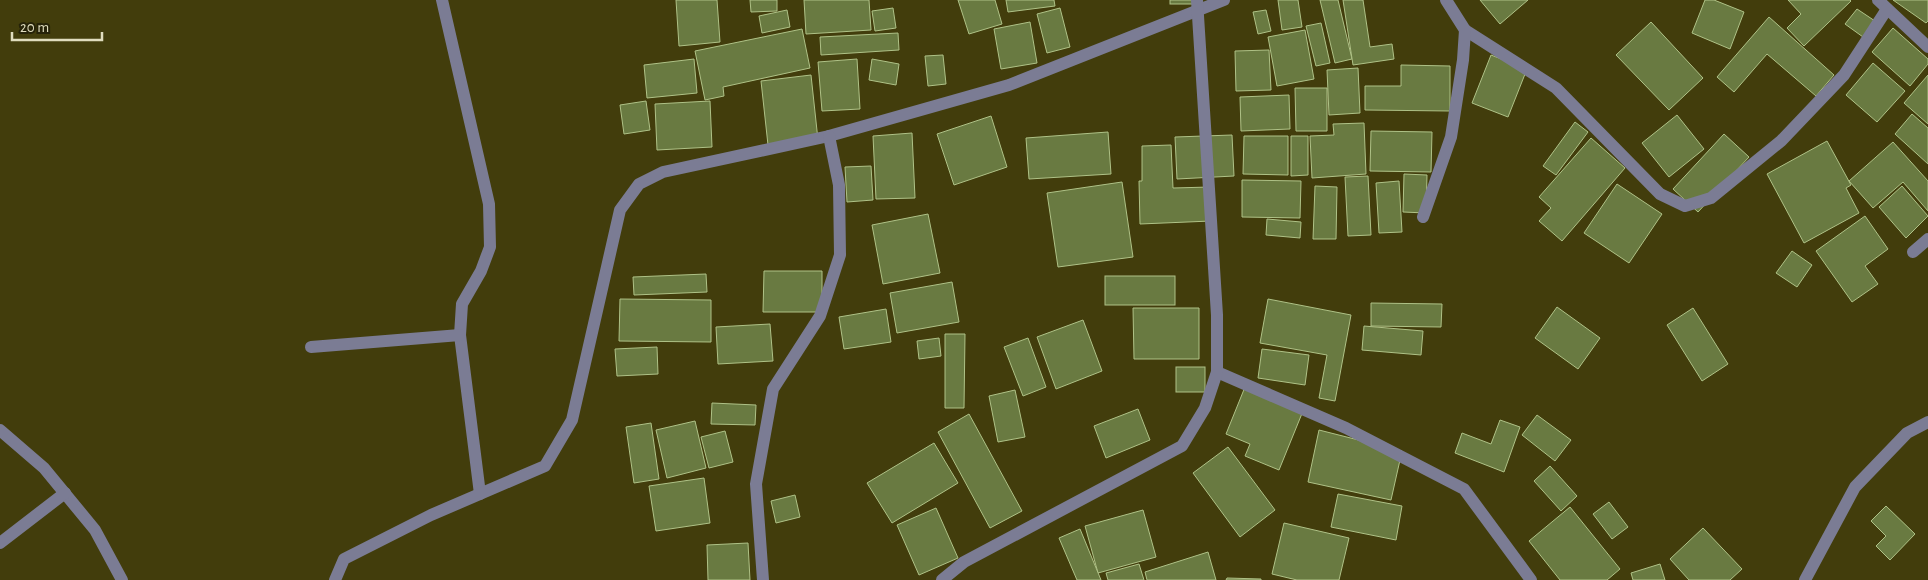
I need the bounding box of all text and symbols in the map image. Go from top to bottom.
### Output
scale bar [12,10,102,42]
text: 20 m [20,20,49,35]

